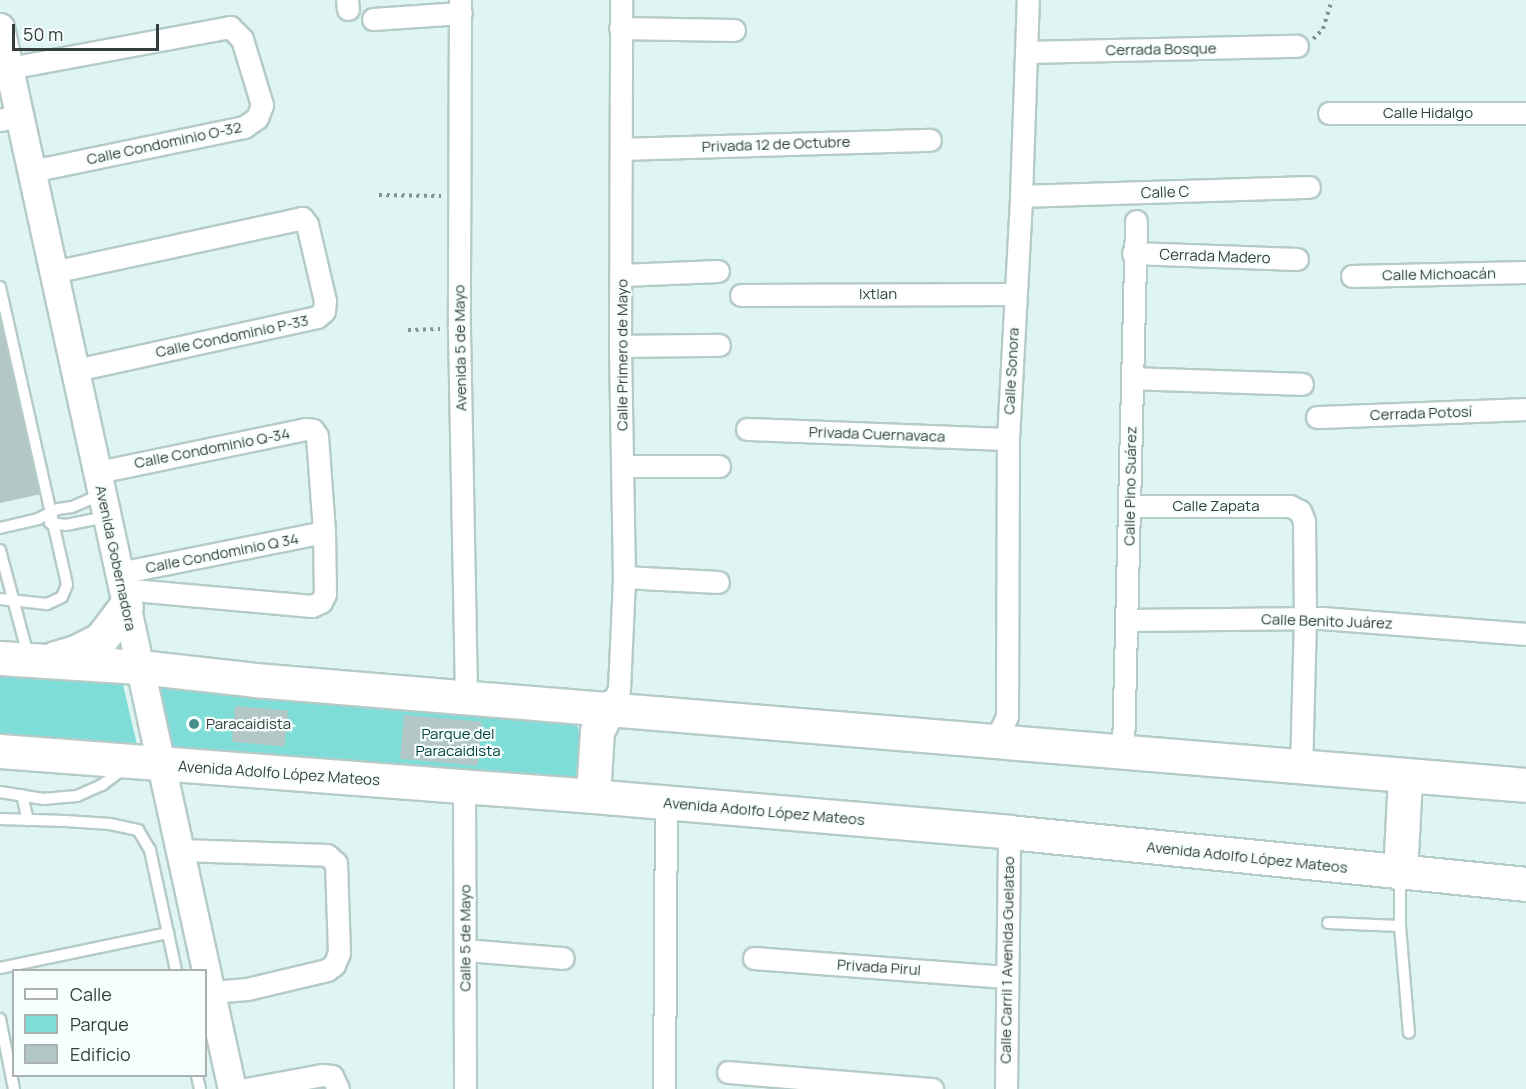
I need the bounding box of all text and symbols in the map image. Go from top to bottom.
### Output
scale bar [15,12,162,50]
text: 50 m [23,22,63,46]
street label: Cerrada Bosque [1105,39,1217,59]
street label: Calle Hidalgo [1383,104,1473,122]
street label: Calle Condominio O-32 [85,118,243,168]
street label: Privada 12 de Octubre [701,132,851,156]
street label: Calle C [1140,182,1190,202]
street label: Cerrada Madero [1159,245,1271,267]
street label: Calle Michoacán [1382,264,1496,284]
street label: Calle Primero de Mayo [613,279,631,431]
street label: Avenida 5 de Mayo [450,285,470,411]
street label: Ixtlan [859,285,897,303]
street label: Calle Condominio P-33 [154,311,310,361]
street label: Calle Sonora [1000,327,1022,415]
street label: Cerrada Potosí [1370,402,1472,424]
street label: Privada Cuernavaca [808,423,946,445]
street label: Calle Condominio Q-34 [133,424,291,472]
street label: Calle Pino Suárez [1120,426,1140,546]
street label: Avenida Gobernadora [92,484,140,632]
street label: Calle Zapata [1173,497,1259,515]
street label: Calle Condominio Q 34 [144,529,300,577]
street label: Calle Benito Juárez [1261,610,1393,632]
place label: Paracaidista [206,715,291,733]
marker: Paracaidista [187,717,201,731]
park label: Parque del Paracaidista [415,724,501,759]
street label: Avenida Adolfo López Mateos [177,757,381,789]
street label: Avenida Adolfo López Mateos [662,793,866,829]
street label: Avenida Adolfo López Mateos [1145,837,1349,877]
street label: Calle Carril 1 Avenida Guelatao [996,856,1018,1064]
street label: Calle 5 de Mayo [456,884,474,992]
street label: Privada Pirul [836,955,922,979]
legend [12,969,207,1077]
text: Calle [70,982,112,1006]
text: Parque [70,1012,129,1036]
text: Edificio [70,1042,131,1066]

